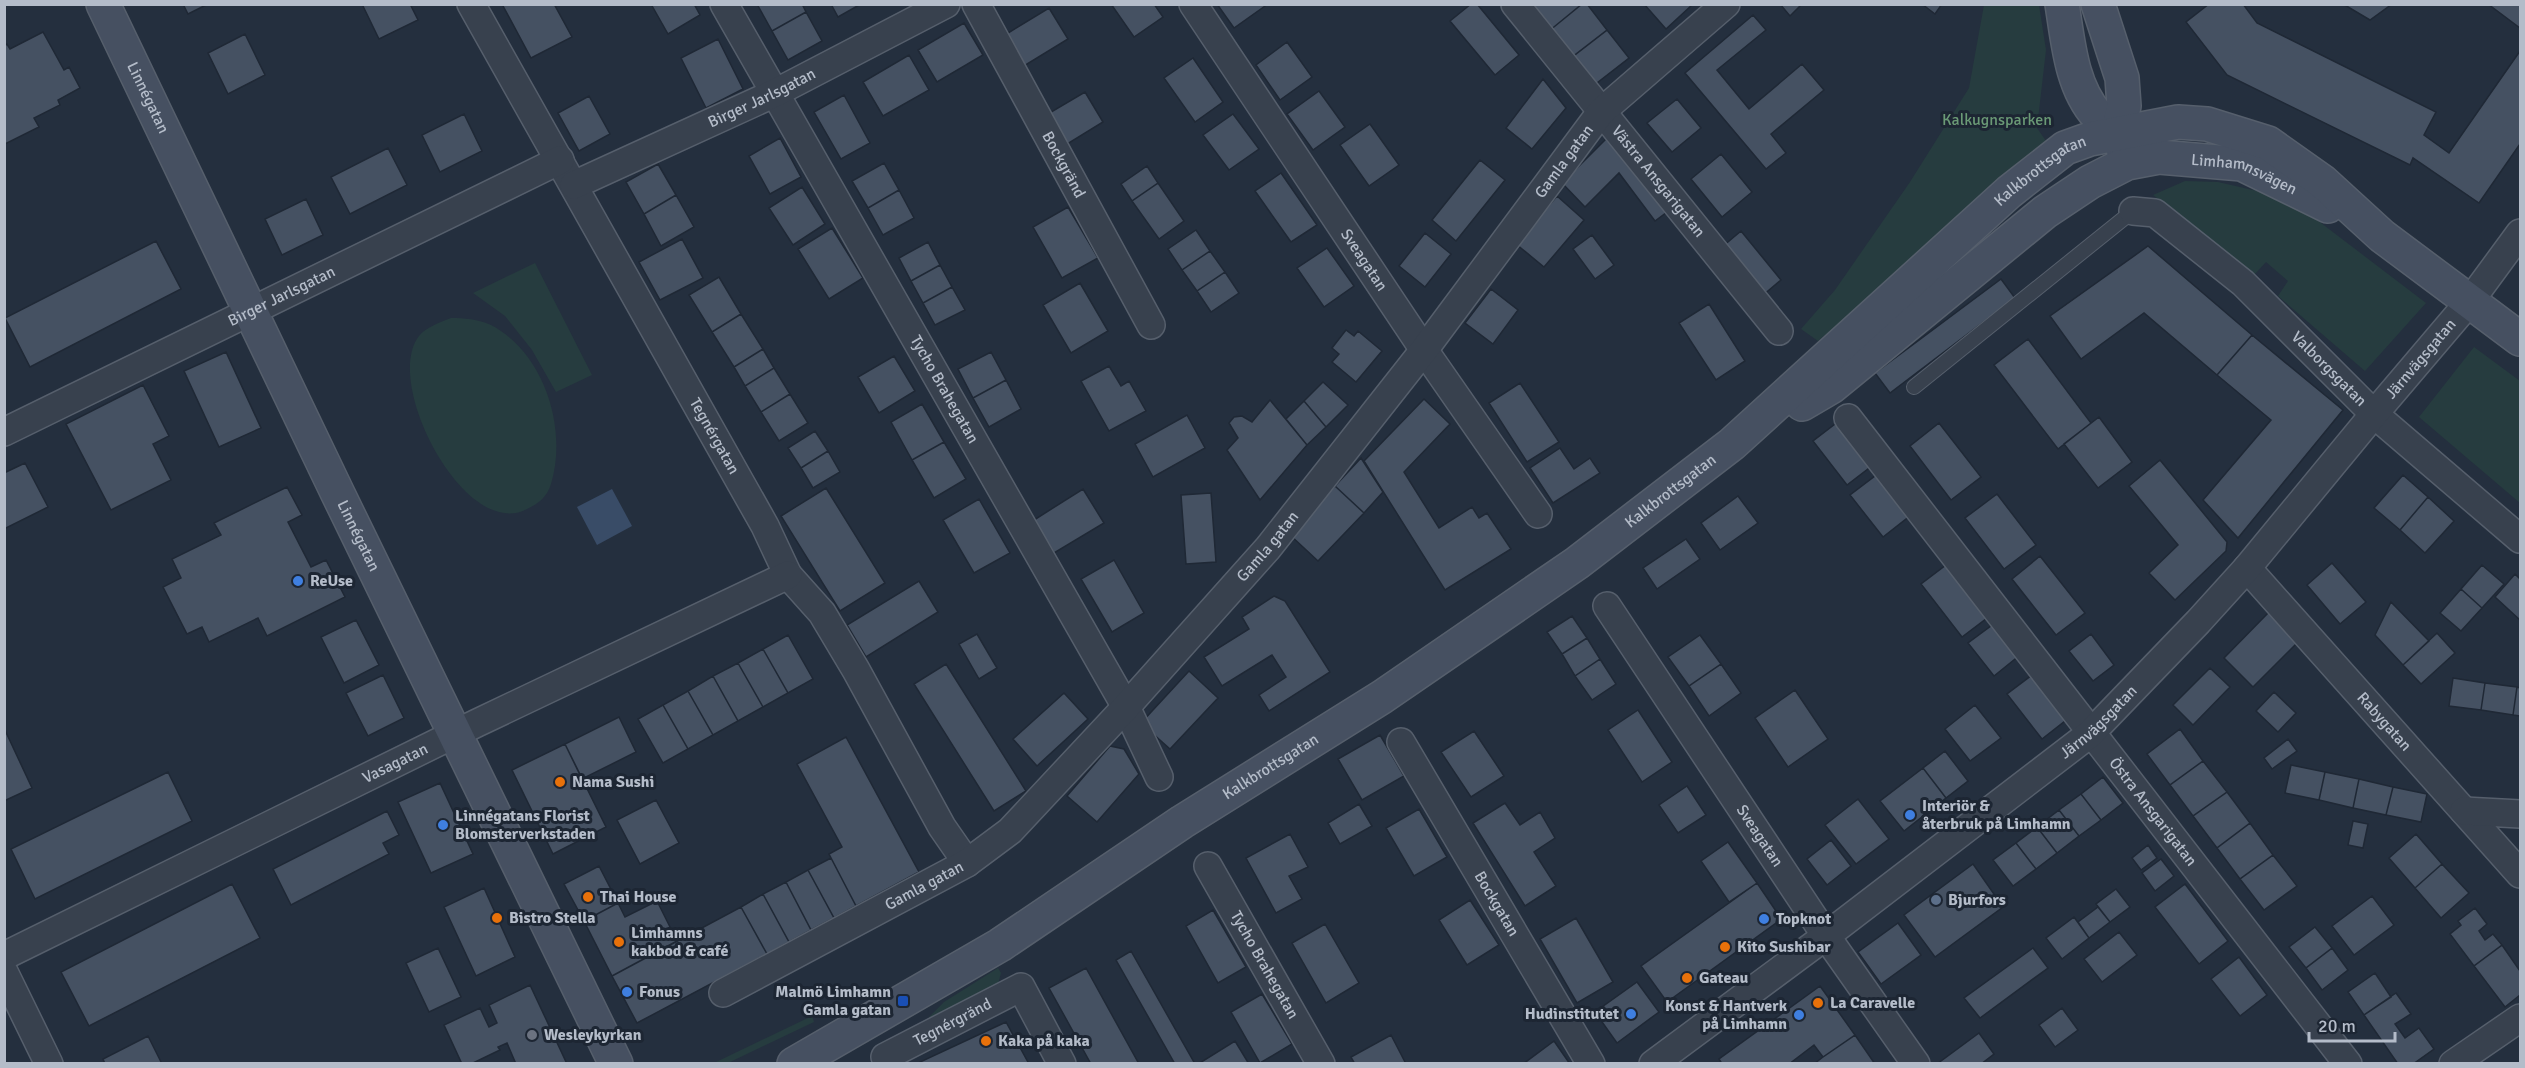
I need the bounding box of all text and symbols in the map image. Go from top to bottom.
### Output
street label: Linnégatan [122,59,174,137]
street label: Birger Jarlsgatan [705,64,819,132]
park label: Kalkugnsparken [1942,110,2052,130]
street label: Gamla gatan [1530,121,1598,202]
street label: Västra Ansgarigatan [1607,121,1709,241]
street label: Bockgränd [1037,128,1090,201]
street label: Kalkbrottsgatan [1990,131,2089,211]
street label: Limhamnsvägen [2190,150,2300,199]
street label: Sveagatan [1336,225,1392,295]
street label: Birger Jarlsgatan [225,262,339,331]
street label: Järnvägsgatan [2381,315,2460,403]
street label: Valborgsgatan [2287,327,2371,411]
street label: Tycho Brahegatan [906,332,983,447]
street label: Tegnérgatan [685,394,744,478]
street label: Kalkbrottsgatan [1621,450,1720,532]
street label: Linnégatan [333,497,384,575]
street label: Gamla gatan [1232,507,1303,586]
place label: ReUse [310,571,353,591]
marker: ReUse [291,574,305,588]
street label: Järnvägsgatan [2056,681,2142,763]
street label: Rabygatan [2353,688,2416,755]
street label: Kalkbrottsgatan [1219,729,1322,804]
street label: Vasagatan [359,739,431,788]
street label: Östra Ansgarigatan [2104,753,2201,870]
place label: Nama Sushi [572,772,654,792]
marker: Nama Sushi [553,775,567,789]
place label: Interiör & återbruk på Limhamn [1922,796,2071,834]
street label: Sveagatan [1732,801,1787,871]
place label: Linnégatans Florist Blomsterverkstaden [455,806,596,844]
marker: Interiör & återbruk på Limhamn [1903,808,1917,822]
marker: Linnégatans Florist Blomsterverkstaden [436,818,450,832]
street label: Gamla gatan [881,857,967,915]
street label: Bockgatan [1470,868,1524,940]
place label: Thai House [600,887,677,907]
marker: Thai House [581,890,595,904]
place label: Bjurfors [1948,890,2006,910]
marker: Bjurfors [1929,893,1943,907]
street label: Tycho Brahegatan [1226,907,1303,1023]
place label: Bistro Stella [509,908,596,928]
place label: Topknot [1776,909,1831,929]
marker: Bistro Stella [490,911,504,925]
marker: Topknot [1757,912,1771,926]
place label: Limhamns kakbod & café [631,923,729,961]
marker: Limhamns kakbod & café [612,935,626,949]
place label: Kito Sushibar [1737,937,1831,957]
marker: Kito Sushibar [1718,940,1732,954]
place label: Gateau [1699,968,1749,988]
marker: Gateau [1680,971,1694,985]
place label: Fonus [639,982,680,1002]
place label: Malmö Limhamn Gamla gatan [775,982,891,1020]
marker: Fonus [620,985,634,999]
place label: La Caravelle [1830,993,1915,1013]
marker: Malmö Limhamn Gamla gatan [896,994,910,1008]
street label: Tegnérgränd [910,994,995,1051]
place label: Konst & Hantverk på Limhamn [1665,996,1788,1034]
marker: La Caravelle [1811,996,1825,1010]
place label: Hudinstitutet [1525,1004,1619,1024]
scale bar [2309,1005,2394,1043]
marker: Hudinstitutet [1624,1007,1638,1021]
marker: Konst & Hantverk på Limhamn [1792,1008,1806,1022]
text: 20 m [2318,1015,2356,1037]
place label: Wesleykyrkan [544,1025,642,1045]
marker: Wesleykyrkan [525,1028,539,1042]
place label: Kaka på kaka [998,1031,1090,1051]
marker: Kaka på kaka [979,1034,993,1048]

